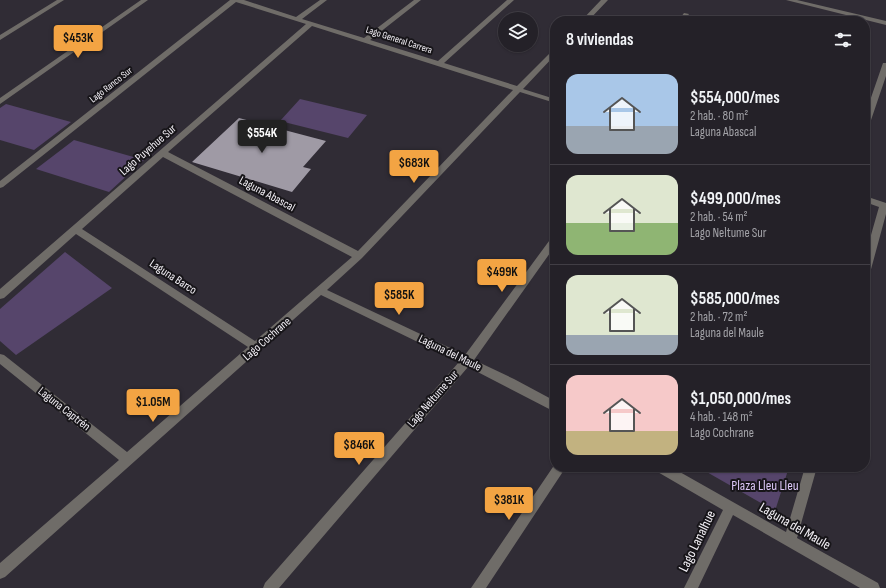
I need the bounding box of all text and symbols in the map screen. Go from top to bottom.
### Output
map controls [498,12,538,52]
button: layers [498,12,538,52]
street label: Lago General Carrera [364,24,434,56]
pin: $453K [50,25,106,59]
icon: filters [832,29,854,51]
text: $453K [63,30,93,46]
text: 8 viviendas [566,30,634,50]
street label: Lago Ranco Sur [87,65,135,105]
text: $554,000/mes [690,88,780,108]
icon: home [598,90,646,138]
text: 2 hab. · 80 m² [690,108,748,124]
pin: $554K [234,120,290,154]
street label: Lago Puyehue Sur [116,121,180,179]
text: Laguna Abascal [690,124,756,140]
text: $554K [247,125,277,141]
pin: $683K [386,150,442,184]
text: $683K [398,155,430,171]
street label: Laguna Abascal [236,173,298,215]
text: $499,000/mes [690,189,781,209]
icon: home [598,191,646,239]
text: 2 hab. · 54 m² [690,209,748,225]
text: Lago Neltume Sur [690,225,766,241]
street label: Laguna Barco [146,256,200,298]
pin: $499K [474,259,530,293]
text: $499K [486,264,518,280]
pin: $585K [371,282,427,316]
text: $585K [384,287,414,303]
text: $585,000/mes [690,289,780,309]
icon: home [598,291,646,339]
text: 2 hab. · 72 m² [690,309,747,325]
street label: Lago Cochrane [240,314,294,364]
text: Laguna del Maule [690,325,764,341]
street label: Laguna del Maule [416,331,484,375]
street label: Lago Neltume Sur [404,367,462,431]
street label: Laguna Captrén [35,384,93,434]
pin: $1.05M [120,389,186,423]
text: $1,050,000/mes [690,389,791,409]
icon: home [598,391,646,439]
text: $1.05M [136,394,170,410]
text: 4 hab. · 148 m² [690,409,753,425]
text: Lago Cochrane [690,425,754,441]
pin: $846K [331,432,387,466]
text: $846K [343,437,375,453]
park label: Plaza Lleu Lleu [731,477,799,494]
pin: $381K [481,487,537,521]
text: $381K [494,492,524,508]
street label: Laguna del Maule [756,499,834,553]
street label: Lago Lanalhue [675,508,719,574]

